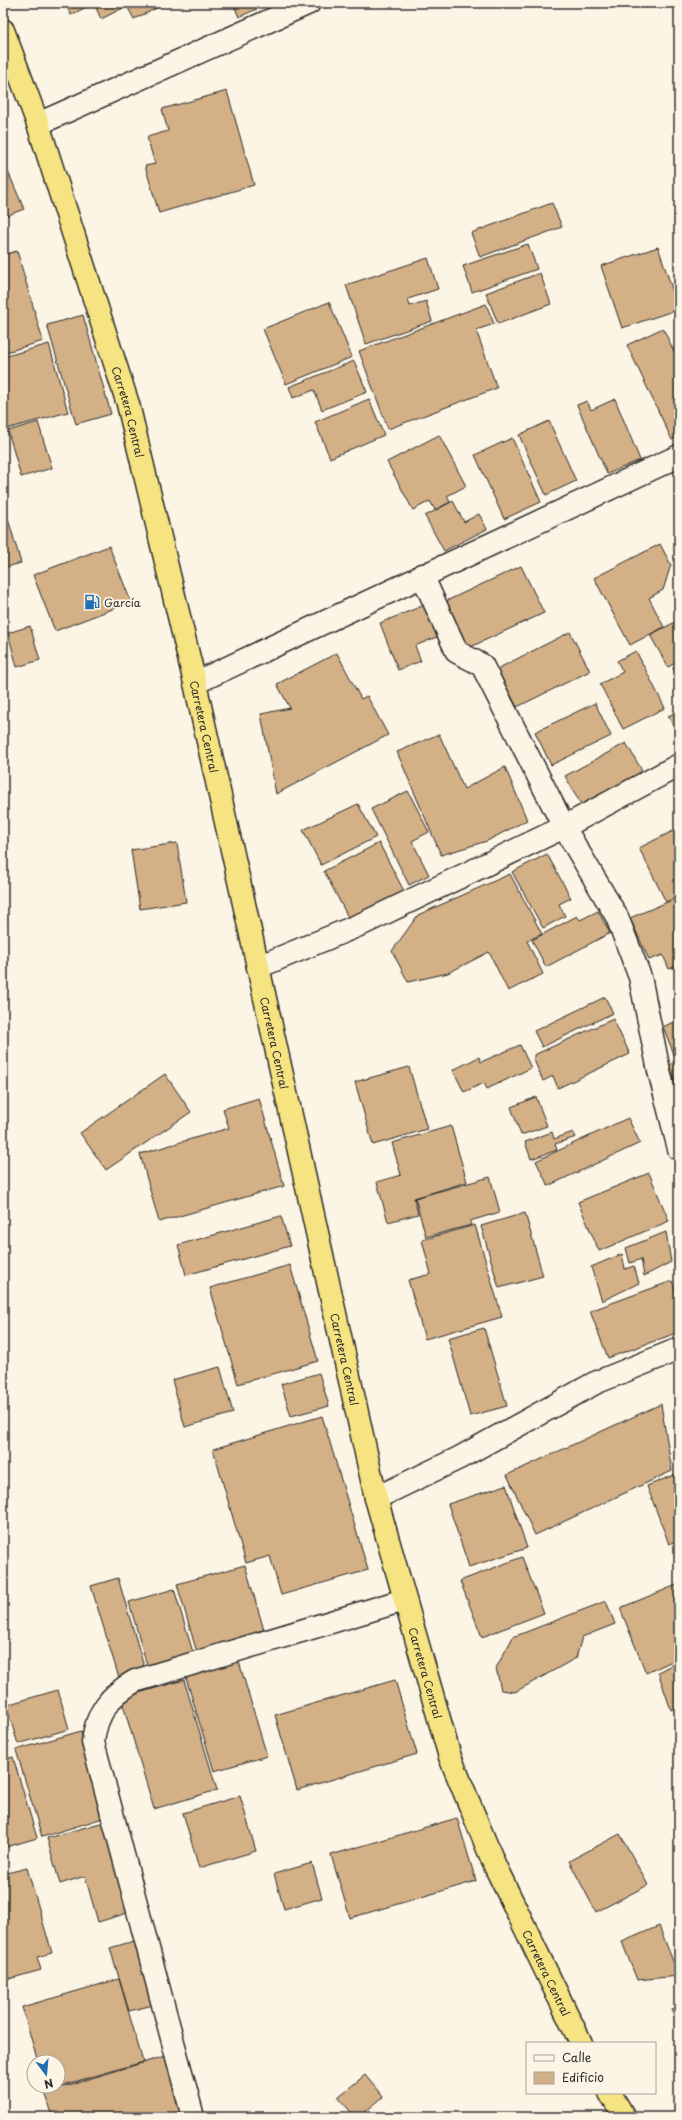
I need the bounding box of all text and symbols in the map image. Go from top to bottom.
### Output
street label: Carretera Central [108,364,149,459]
fuel station icon: García [83,593,101,611]
place label: García [104,594,141,611]
street label: Carretera Central [186,679,223,774]
street label: Carretera Central [256,995,293,1091]
street label: Carretera Central [327,1311,364,1407]
street label: Carretera Central [405,1625,447,1720]
street label: Carretera Central [519,1926,575,2019]
legend [526,2042,656,2094]
text: Calle [562,2048,592,2066]
north arrow [26,2054,66,2094]
text: Edificio [562,2068,604,2086]
text: N [42,2075,55,2094]

